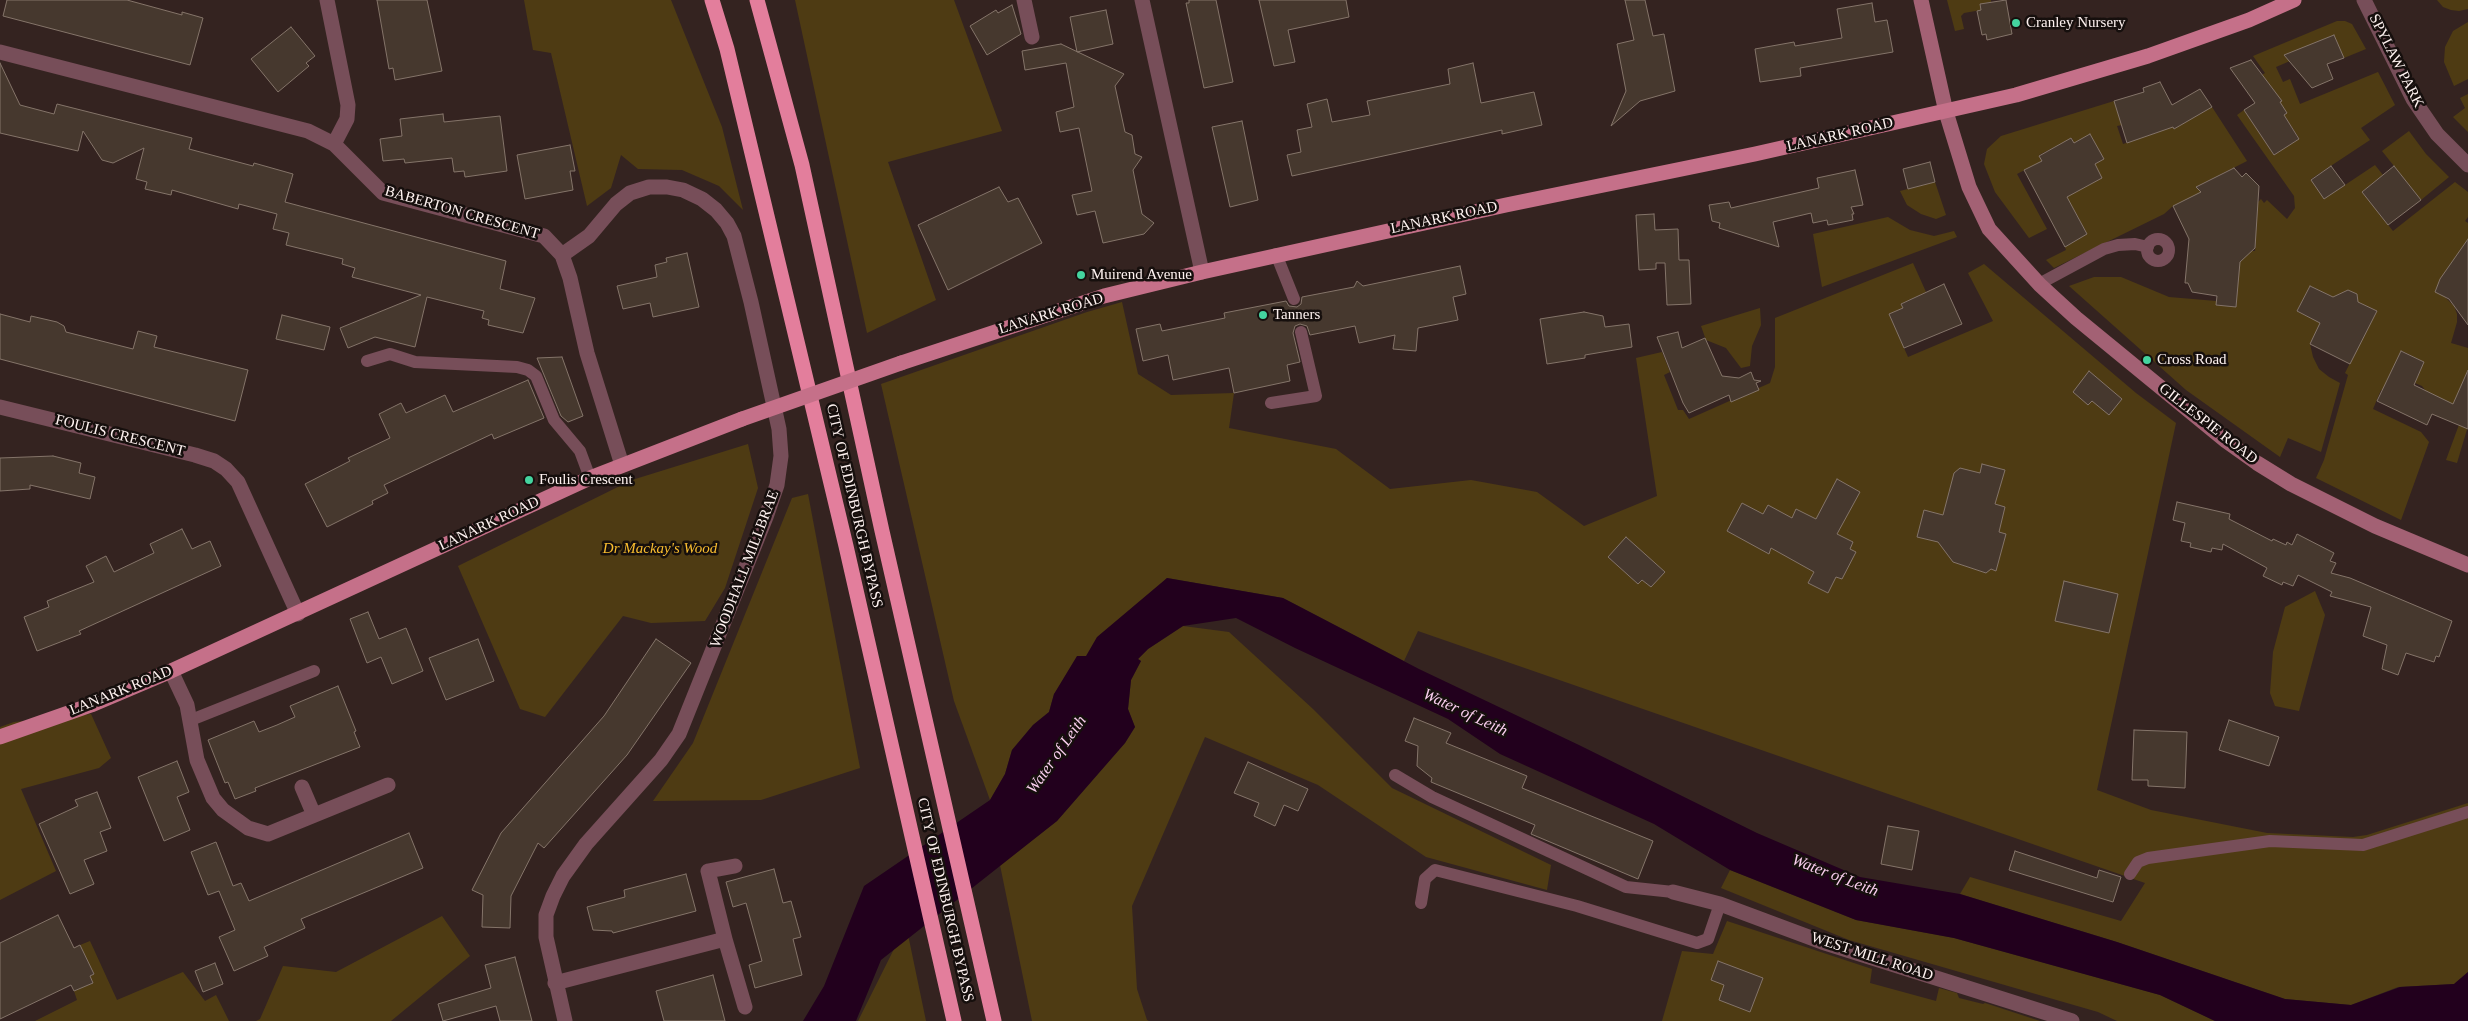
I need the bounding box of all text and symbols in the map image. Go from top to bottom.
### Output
street label: SPYLAW PARK [2365,11,2427,111]
place label: Cranley Nursery [2026,14,2126,32]
marker: Cranley Nursery [2010,17,2022,29]
street label: LANARK ROAD [1785,114,1895,156]
street label: BABERTON CRESCENT [383,182,541,244]
street label: LANARK ROAD [1389,198,1499,238]
place label: Muirend Avenue [1091,266,1192,284]
marker: Muirend Avenue [1075,269,1087,281]
street label: LANARK ROAD [996,289,1106,339]
place label: Tanners [1273,306,1320,324]
marker: Tanners [1257,309,1269,321]
place label: Cross Road [2157,351,2227,369]
marker: Cross Road [2141,354,2153,366]
street label: GILLESPIE ROAD [2155,380,2261,468]
street label: CITY OF EDINBURGH BYPASS [822,402,886,610]
street label: FOULIS CRESCENT [53,411,187,461]
place label: Foulis Crescent [539,471,633,489]
marker: Foulis Crescent [523,474,535,486]
street label: WOODHALL MILLBRAE [707,488,783,650]
street label: LANARK ROAD [436,493,542,555]
park label: Dr Mackay's Wood [603,540,717,558]
street label: LANARK ROAD [67,662,175,720]
water label: Water of Leith [1420,685,1510,741]
water label: Water of Leith [1023,712,1091,798]
street label: CITY OF EDINBURGH BYPASS [913,796,977,1004]
water label: Water of Leith [1789,851,1881,901]
street label: WEST MILL ROAD [1809,929,1935,985]

